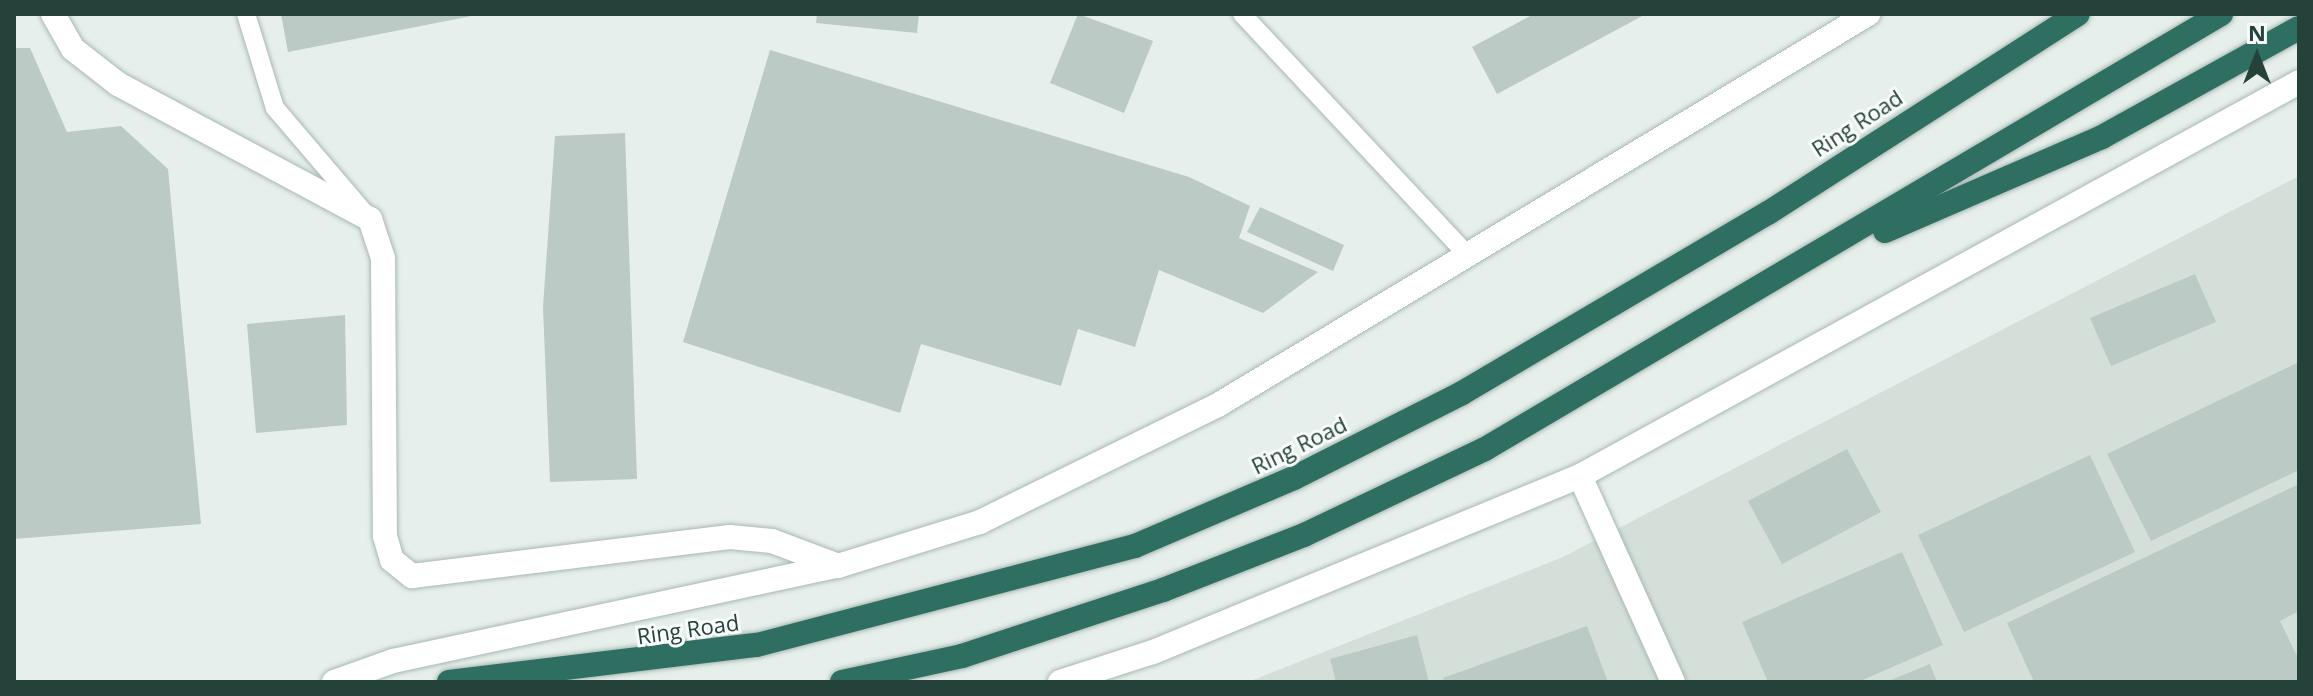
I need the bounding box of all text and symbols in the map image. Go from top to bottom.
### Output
north arrow [2217,16,2297,96]
text: N [2248,17,2266,47]
street label: Ring Road [1807,84,1907,162]
street label: Ring Road [1247,411,1351,479]
street label: Ring Road [635,609,741,649]

